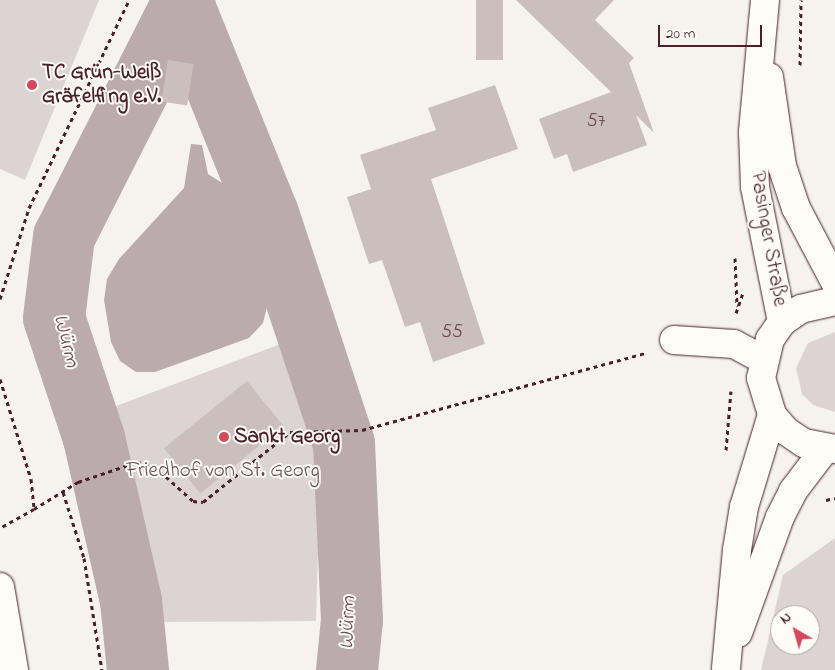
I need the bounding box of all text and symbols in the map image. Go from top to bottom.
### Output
scale bar [660,15,764,47]
text: 20 m [666,23,695,45]
place label: TC Grün-Weiß Gräfelfing e.V. [42,60,161,110]
marker: TC Grün-Weiß Gräfelfing e.V. [26,79,38,91]
house number: 57 [587,111,605,133]
street label: Pasinger Straße [744,170,792,308]
water label: Würm [46,312,84,370]
house number: 55 [441,322,463,344]
place label: Sankt Georg [234,424,340,450]
marker: Sankt Georg [218,431,230,443]
park label: Friedhof von St. Georg [126,458,320,484]
water label: Würm [335,596,363,650]
north arrow [770,605,820,655]
text: N [776,607,796,630]

